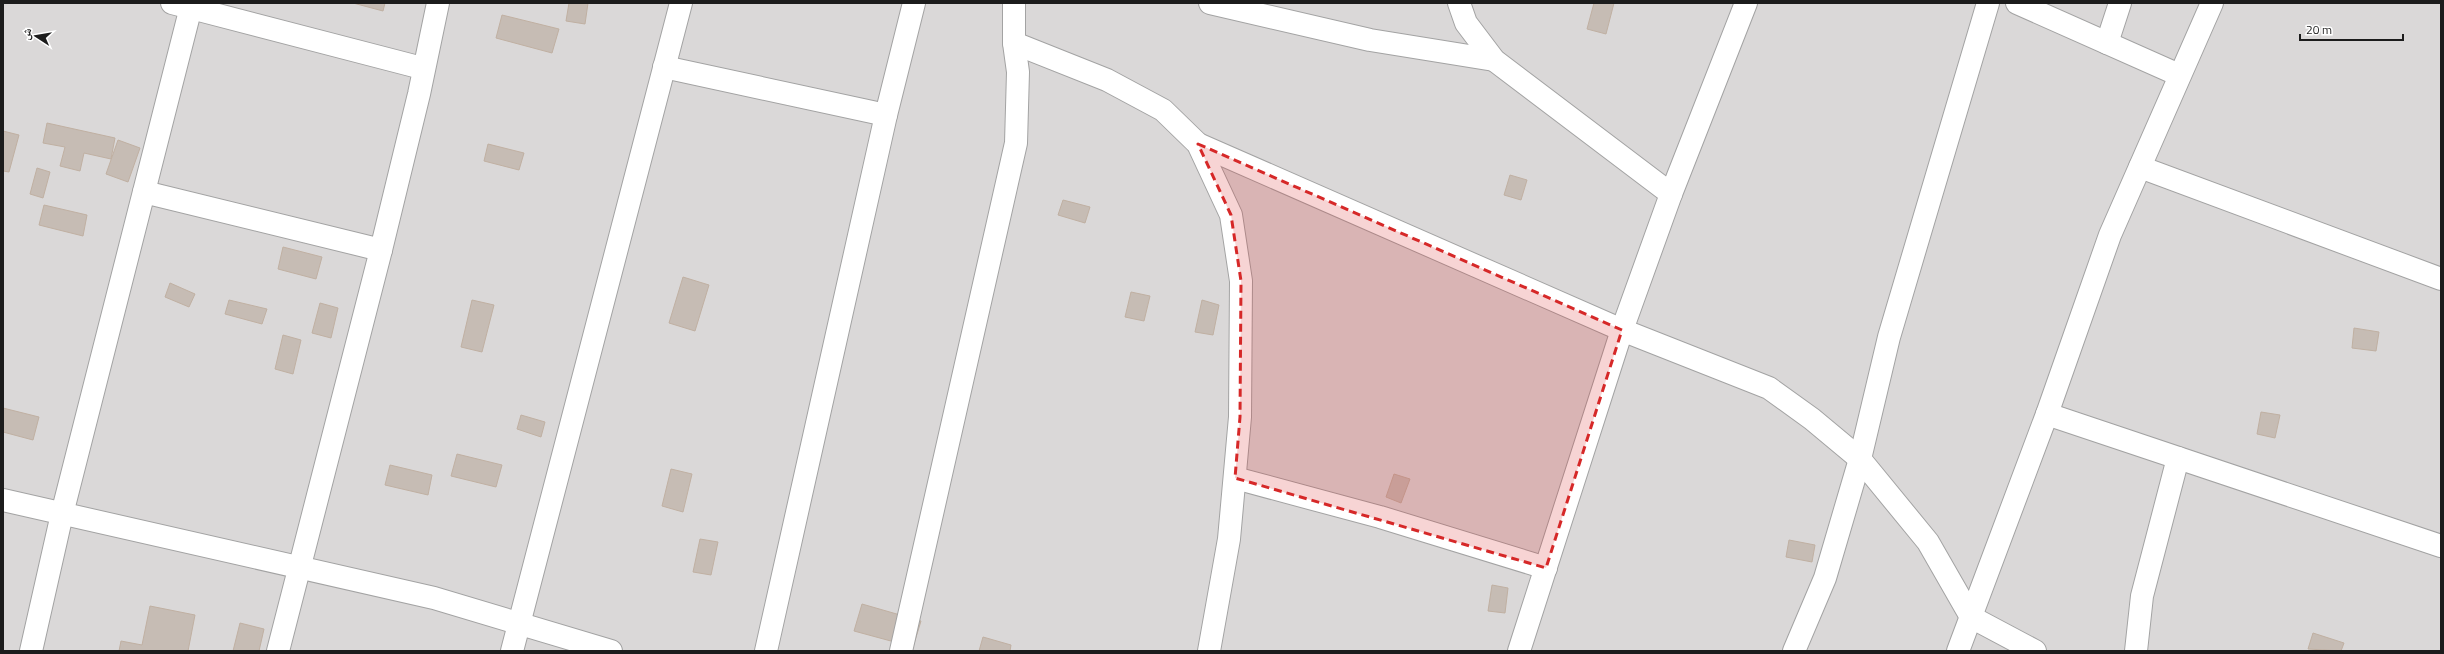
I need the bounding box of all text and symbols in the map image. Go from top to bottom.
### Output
north arrow [16,16,56,56]
scale bar [2300,16,2403,42]
text: 20 m [2306,20,2332,39]
text: ش [17,26,35,41]

